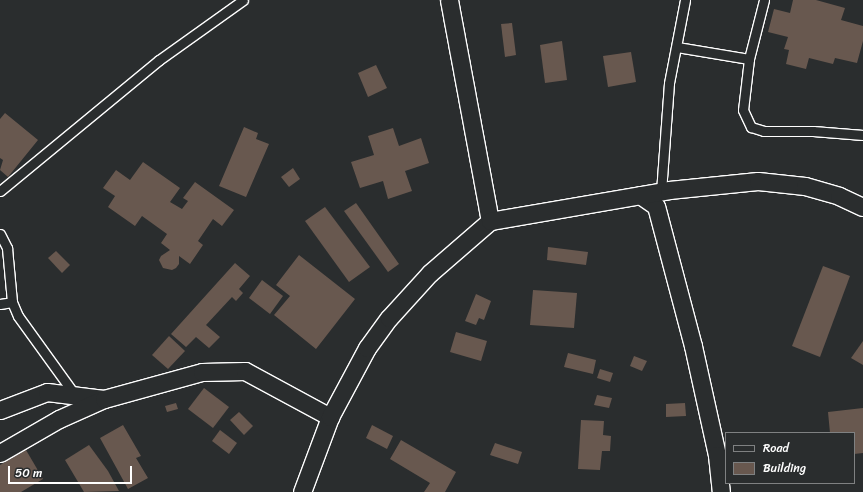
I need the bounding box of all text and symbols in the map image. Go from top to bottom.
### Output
legend [725,432,855,484]
text: Road [763,437,789,459]
text: Building [763,457,806,479]
scale bar [10,458,134,484]
text: 50 m [15,462,42,484]

